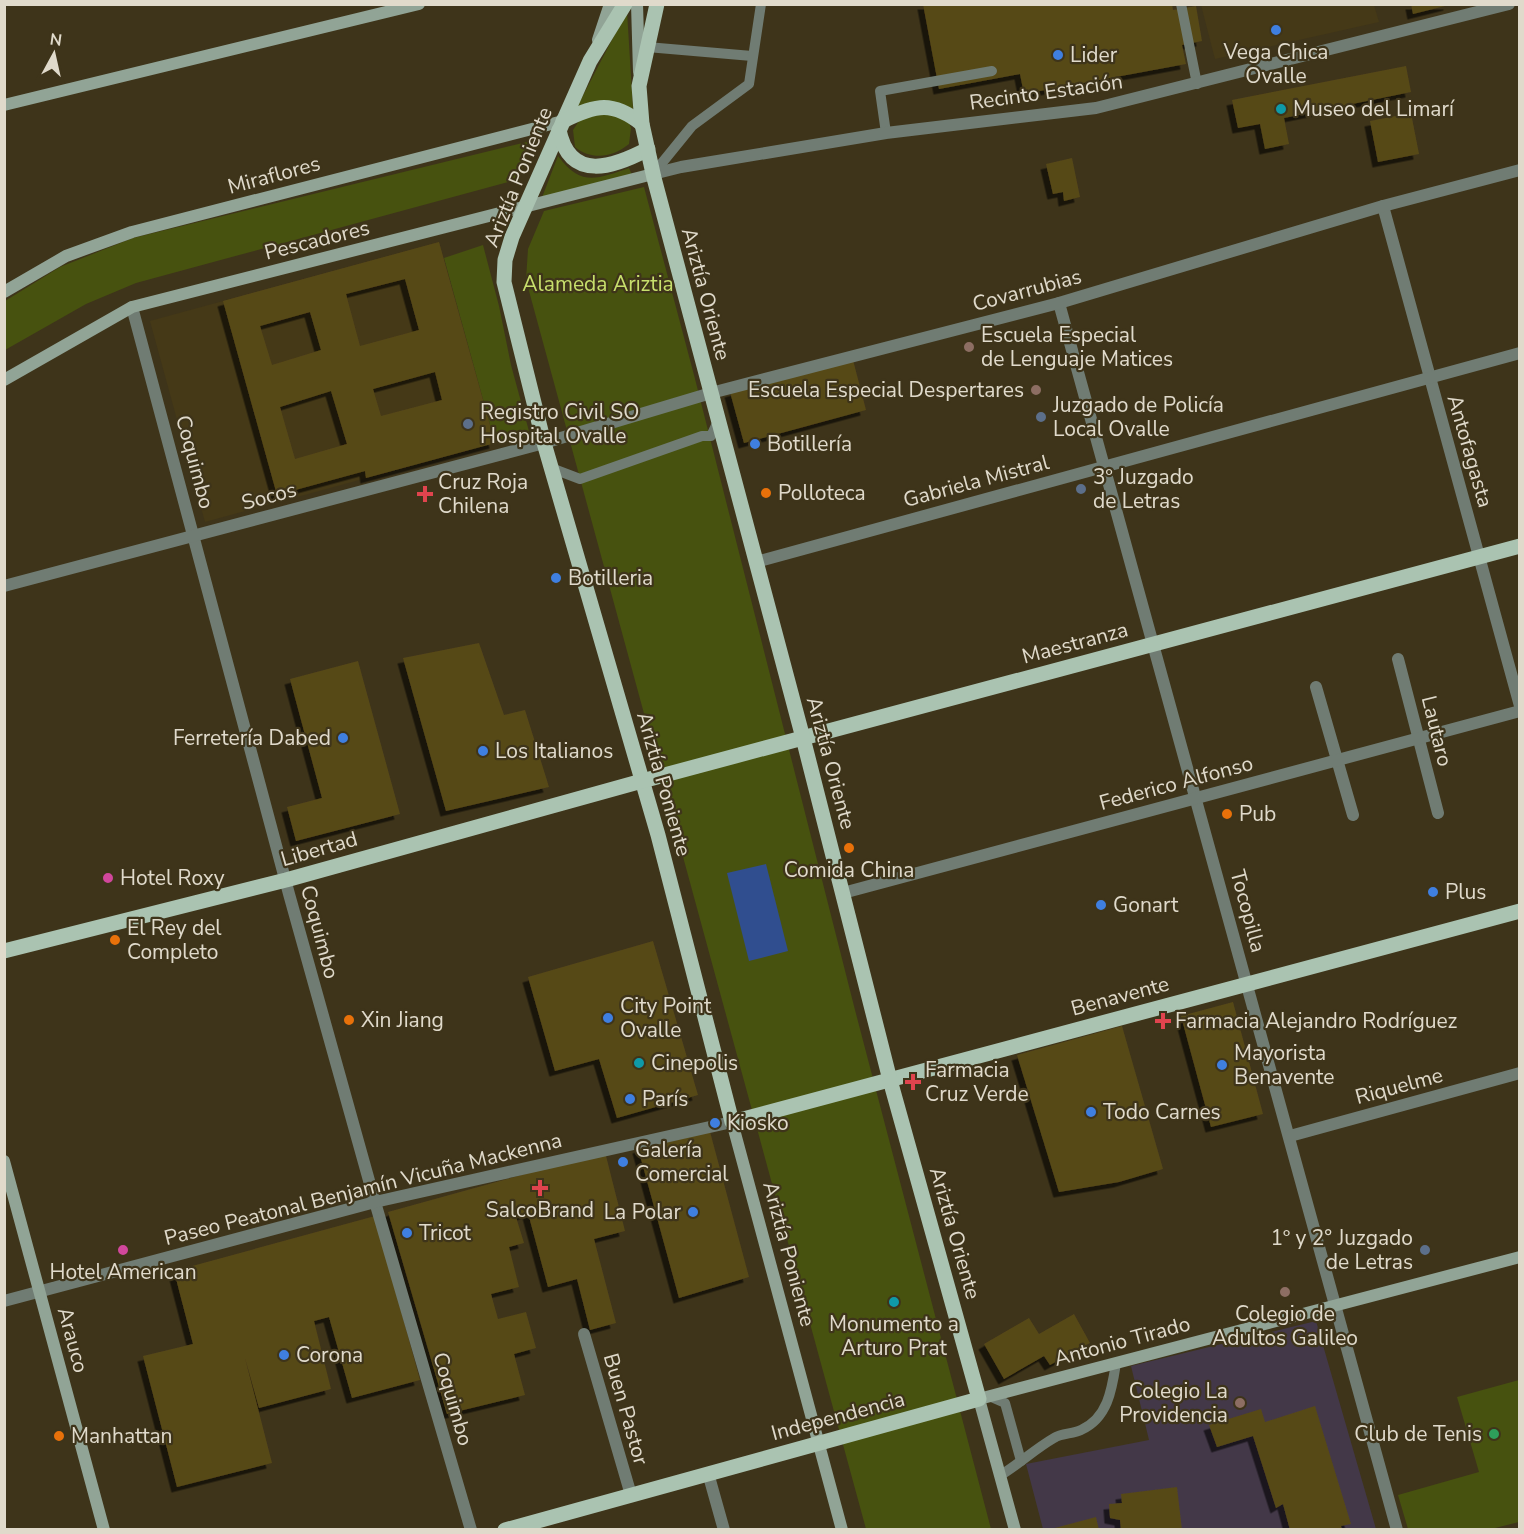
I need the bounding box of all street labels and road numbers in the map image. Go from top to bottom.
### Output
street label: Recinto Estación [968,67,1124,117]
street label: Ariztía Poniente [477,103,559,251]
street label: Miraflores [225,149,323,201]
street label: Pescadores [261,213,373,267]
street label: Ariztía Oriente [675,225,737,363]
street label: Covarrubias [969,262,1085,318]
street label: Antofagasta [1441,391,1499,511]
street label: Coquimbo [169,412,221,512]
street label: Gabriela Mistral [900,448,1053,514]
street label: Socos [238,475,300,517]
street label: Maestranza [1019,615,1131,671]
street label: Lautaro [1415,693,1459,769]
street label: Ariztía Oriente [800,694,862,832]
street label: Ariztía Poniente [630,709,698,859]
street label: Federico Alfonso [1096,749,1256,817]
street label: Libertad [277,825,361,873]
street label: Tocopilla [1224,867,1272,955]
street label: Coquimbo [294,882,346,982]
street label: Benavente [1068,969,1172,1023]
street label: Riquelme [1352,1061,1446,1111]
street label: Paseo Peatonal Benjamín Vicuña Mackenna [161,1126,565,1252]
street label: Ariztía Oriente [923,1164,987,1302]
street label: Ariztía Poniente [756,1178,822,1330]
street label: Arauco [51,1304,95,1376]
street label: Antonio Tirado [1051,1309,1193,1373]
street label: Coquimbo [426,1349,480,1449]
street label: Buen Pastor [597,1350,655,1469]
street label: Independencia [768,1385,908,1447]

